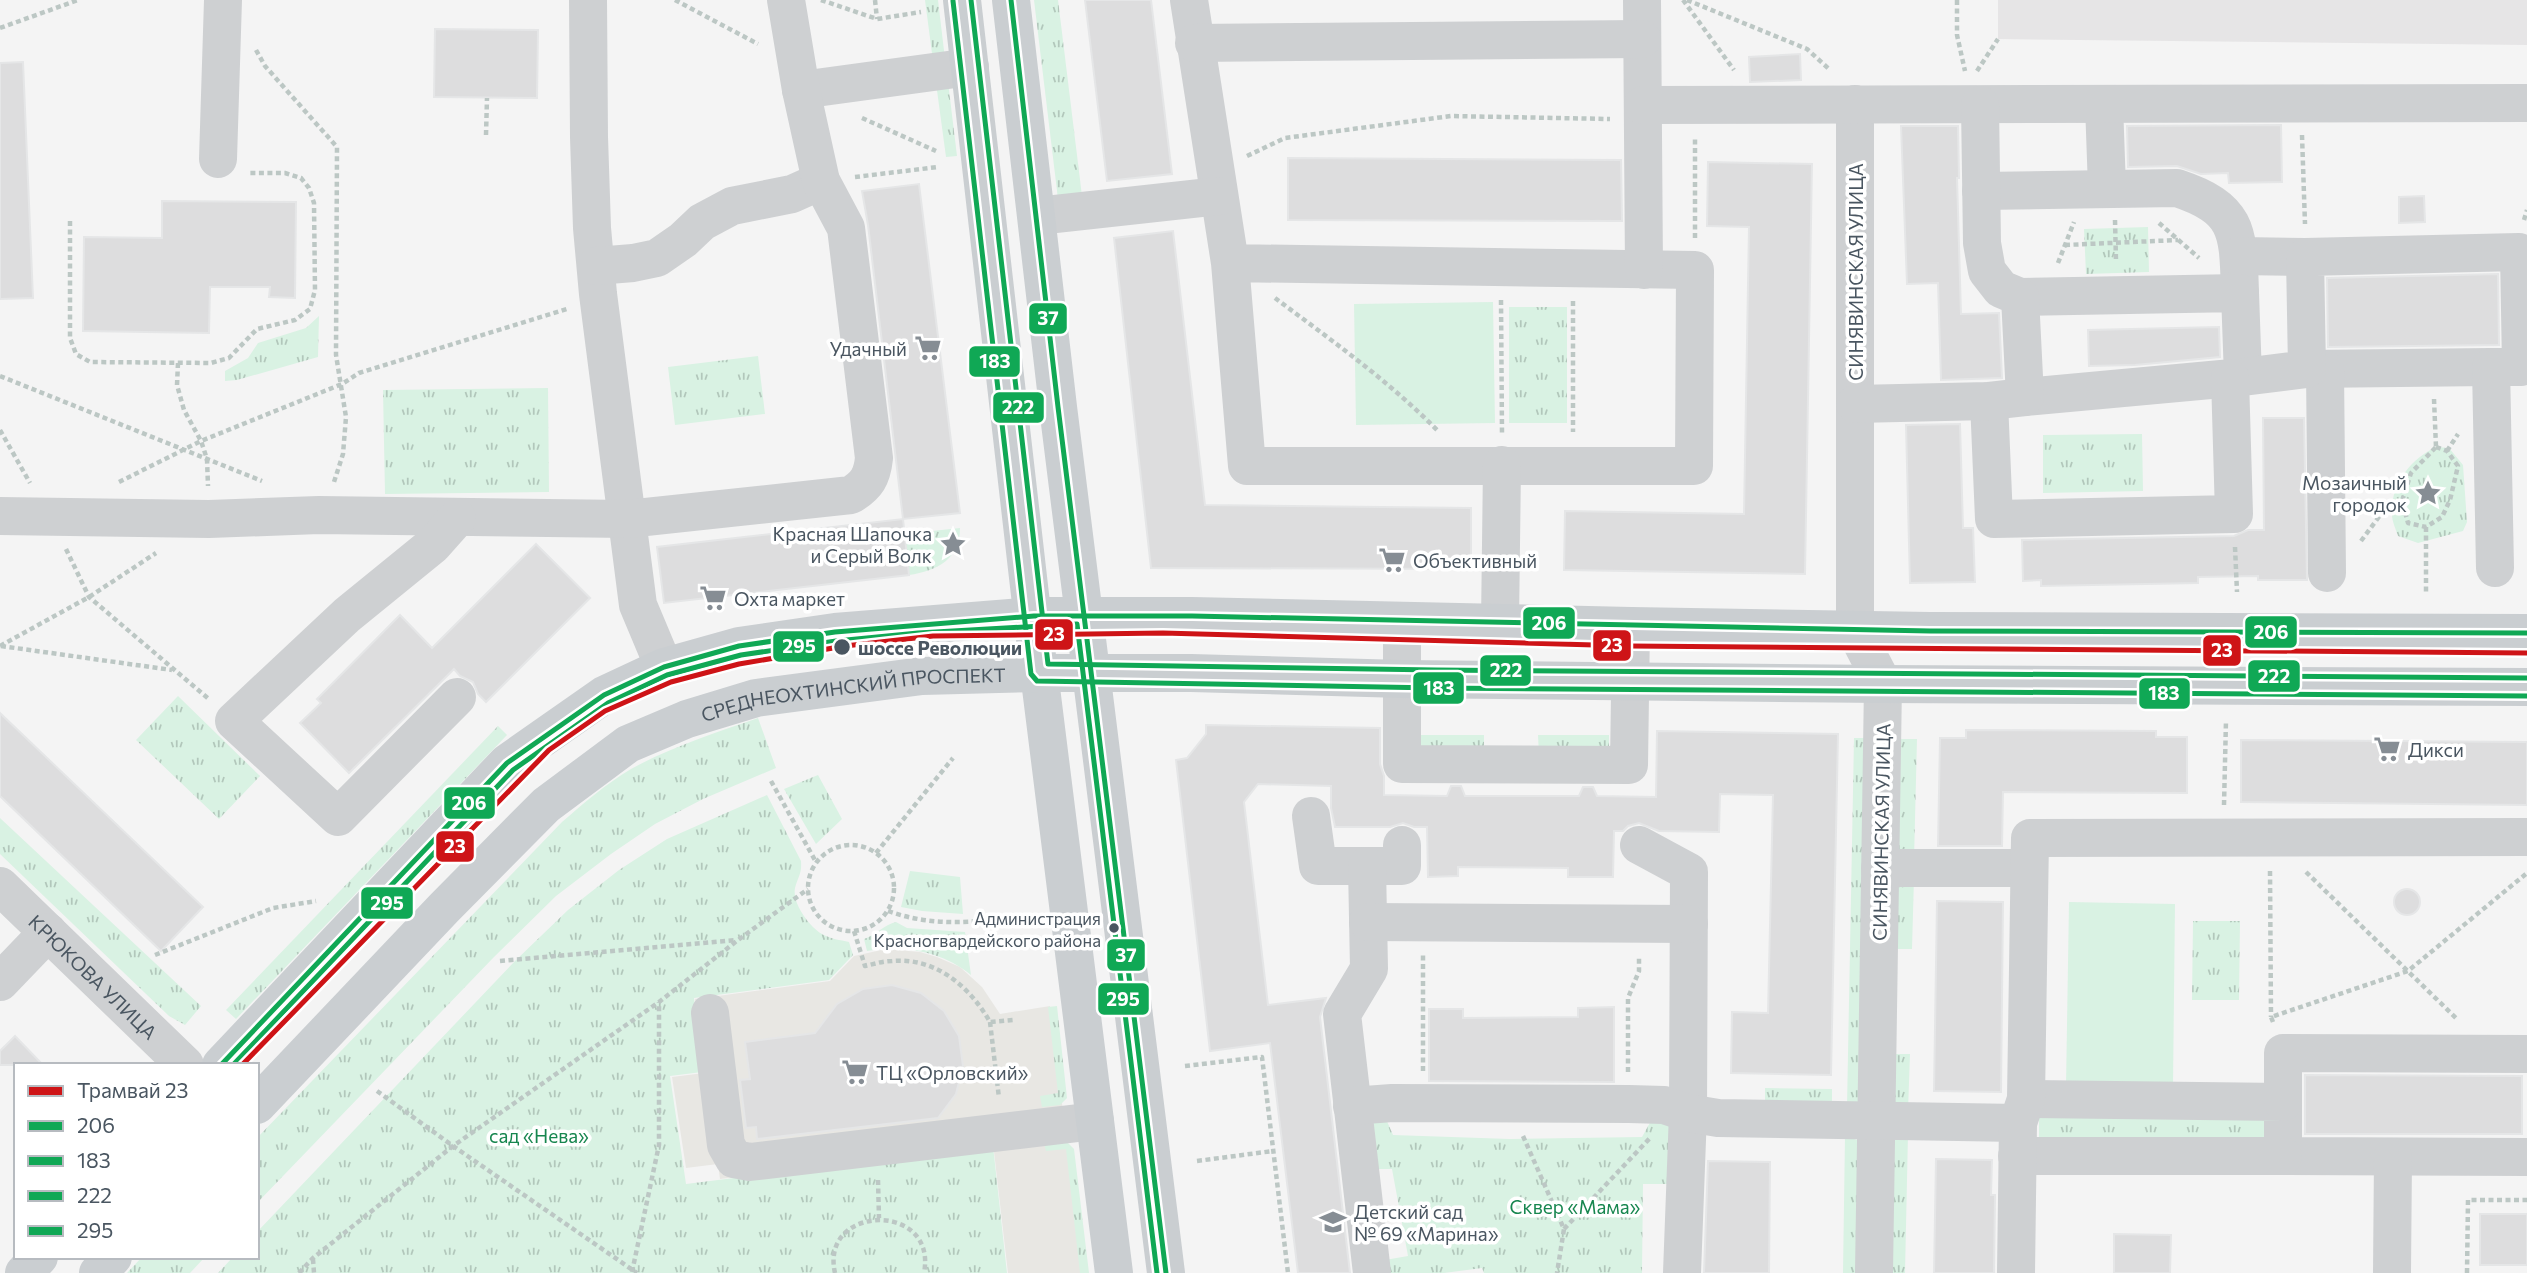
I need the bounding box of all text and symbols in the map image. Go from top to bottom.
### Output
street label: СИНЯВИНСКАЯ УЛИЦА [1844,163,1867,381]
line badge: 37 [1028,302,1068,335]
text: 37 [1037,306,1059,329]
supermarket icon: Удачный [913,333,943,363]
place label: Удачный [829,337,907,360]
line badge: 183 [968,345,1021,378]
text: 183 [979,349,1011,372]
line badge: 222 [992,391,1045,424]
text: 222 [1002,395,1034,418]
place label: Мозаичный городок [2302,471,2407,516]
place icon: Мозаичный городок [2413,478,2443,508]
place label: Красная Шапочка и Серый Волк [773,522,932,567]
place icon: Красная Шапочка и Серый Волк [938,529,968,559]
supermarket icon: Объективный [1377,545,1407,575]
place label: Объективный [1413,549,1537,572]
supermarket icon: Охта маркет [698,583,728,613]
place label: Охта маркет [734,587,845,610]
line badge: 206 [1522,606,1576,640]
text: 206 [1531,611,1567,634]
line badge: 206 [2244,615,2298,649]
line badge: 23 [1034,618,1074,651]
text: 206 [2253,620,2289,643]
text: 23 [1043,622,1065,645]
line badge: 23 [1592,629,1632,662]
line badge: 295 [772,630,825,663]
text: 23 [1601,633,1623,656]
text: 295 [782,634,816,657]
line badge: 23 [2202,634,2242,667]
place label: шоссе Революции [858,636,1022,659]
marker: шоссе Революции [832,637,852,657]
text: 23 [2211,638,2233,661]
line badge: 222 [1479,654,1532,687]
text: 222 [1490,658,1522,681]
line badge: 222 [2247,659,2301,693]
street label: СРЕДНЕОХТИНСКИЙ ПРОСПЕКТ [698,662,1006,726]
text: 222 [2258,664,2290,687]
line badge: 183 [1412,671,1465,705]
text: 183 [1423,676,1455,699]
line badge: 183 [2138,677,2191,710]
text: 183 [2148,681,2180,704]
street label: СИНЯВИНСКАЯ УЛИЦА [1868,723,1894,941]
supermarket icon: Дикси [2372,734,2402,764]
place label: Дикси [2408,738,2464,761]
line badge: 206 [443,786,496,820]
text: 206 [451,791,487,814]
line badge: 23 [435,830,475,863]
text: 23 [444,834,466,857]
line badge: 295 [360,886,414,920]
text: 295 [370,891,404,914]
place label: Администрация Красногвардейского района [874,908,1101,951]
street label: КРЮКОВА УЛИЦА [25,909,162,1044]
marker: Администрация Красногвардейского района [1107,921,1121,935]
line badge: 37 [1106,938,1146,972]
text: 37 [1115,943,1137,966]
line badge: 295 [1097,982,1150,1016]
text: 295 [1106,987,1140,1010]
supermarket icon: ТЦ «Орловский» [840,1057,870,1087]
place label: ТЦ «Орловский» [876,1061,1029,1084]
legend [14,1063,259,1259]
text: Трамвай 23 [77,1077,189,1102]
text: 206 [77,1112,115,1137]
park label: сад «Нева» [489,1124,589,1147]
text: 183 [77,1147,111,1172]
text: 222 [77,1182,112,1207]
park label: Сквер «Мама» [1510,1195,1641,1218]
place label: Детский сад № 69 «Марина» [1354,1200,1499,1245]
school or university icon: Детский сад № 69 «Марина» [1318,1207,1348,1237]
text: 295 [77,1217,113,1242]

